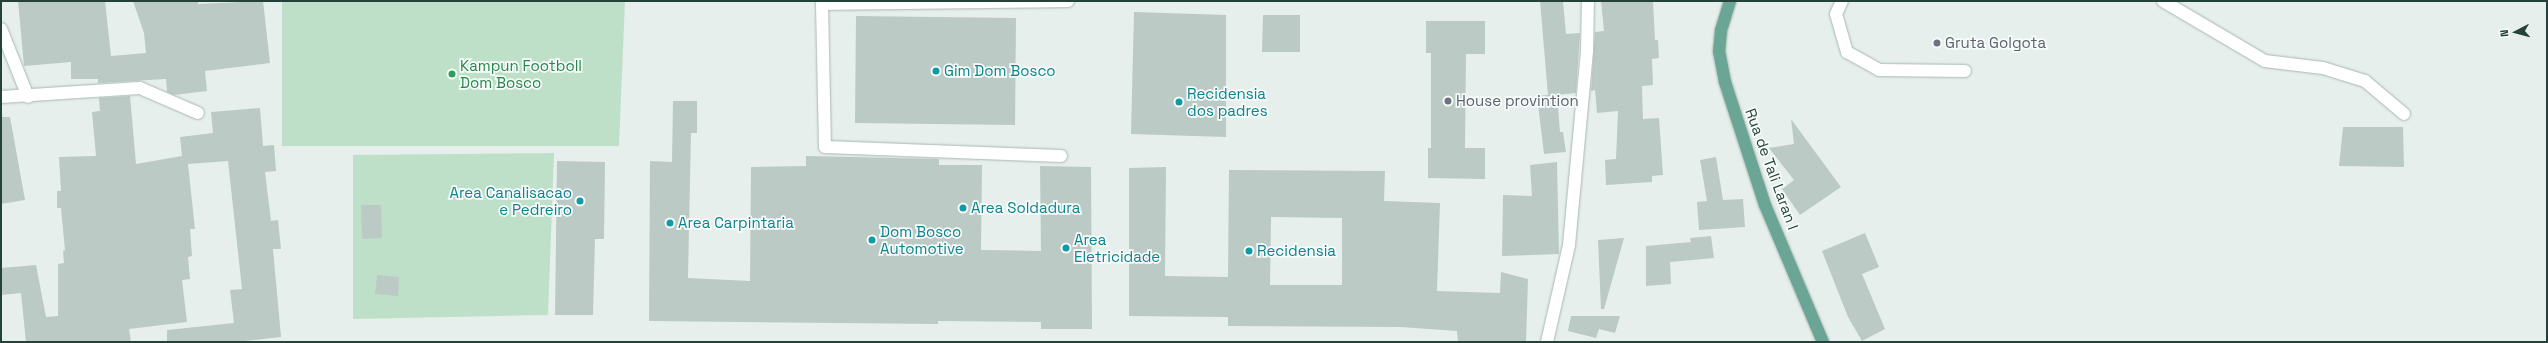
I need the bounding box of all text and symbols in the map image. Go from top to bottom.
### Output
north arrow [2496,12,2536,52]
text: N [2497,29,2511,38]
place label: Gruta Golgota [1945,34,2046,52]
marker: Gruta Golgota [1932,38,1942,48]
place label: Kampun Footboll Dom Bosco [460,56,582,91]
place label: Gim Dom Bosco [944,62,1056,80]
marker: Gim Dom Bosco [931,66,941,76]
marker: Kampun Footboll Dom Bosco [447,69,457,79]
place label: Recidensia dos padres [1187,84,1268,119]
place label: House provintion [1456,92,1579,110]
marker: House provintion [1443,96,1453,106]
marker: Recidensia dos padres [1174,97,1184,107]
street label: Rua de Tali Laran I [1742,106,1802,232]
place label: Area Canalisacao e Pedreiro [449,183,572,218]
marker: Area Canalisacao e Pedreiro [575,196,585,206]
place label: Area Soldadura [971,199,1080,217]
marker: Area Soldadura [958,203,968,213]
place label: Area Carpintaria [678,214,794,232]
marker: Area Carpintaria [665,218,675,228]
place label: Dom Bosco Automotive [880,222,964,257]
place label: Area Eletricidade [1074,230,1160,265]
marker: Dom Bosco Automotive [867,235,877,245]
place label: Recidensia [1257,242,1336,260]
marker: Area Eletricidade [1061,243,1071,253]
marker: Recidensia [1244,246,1254,256]

